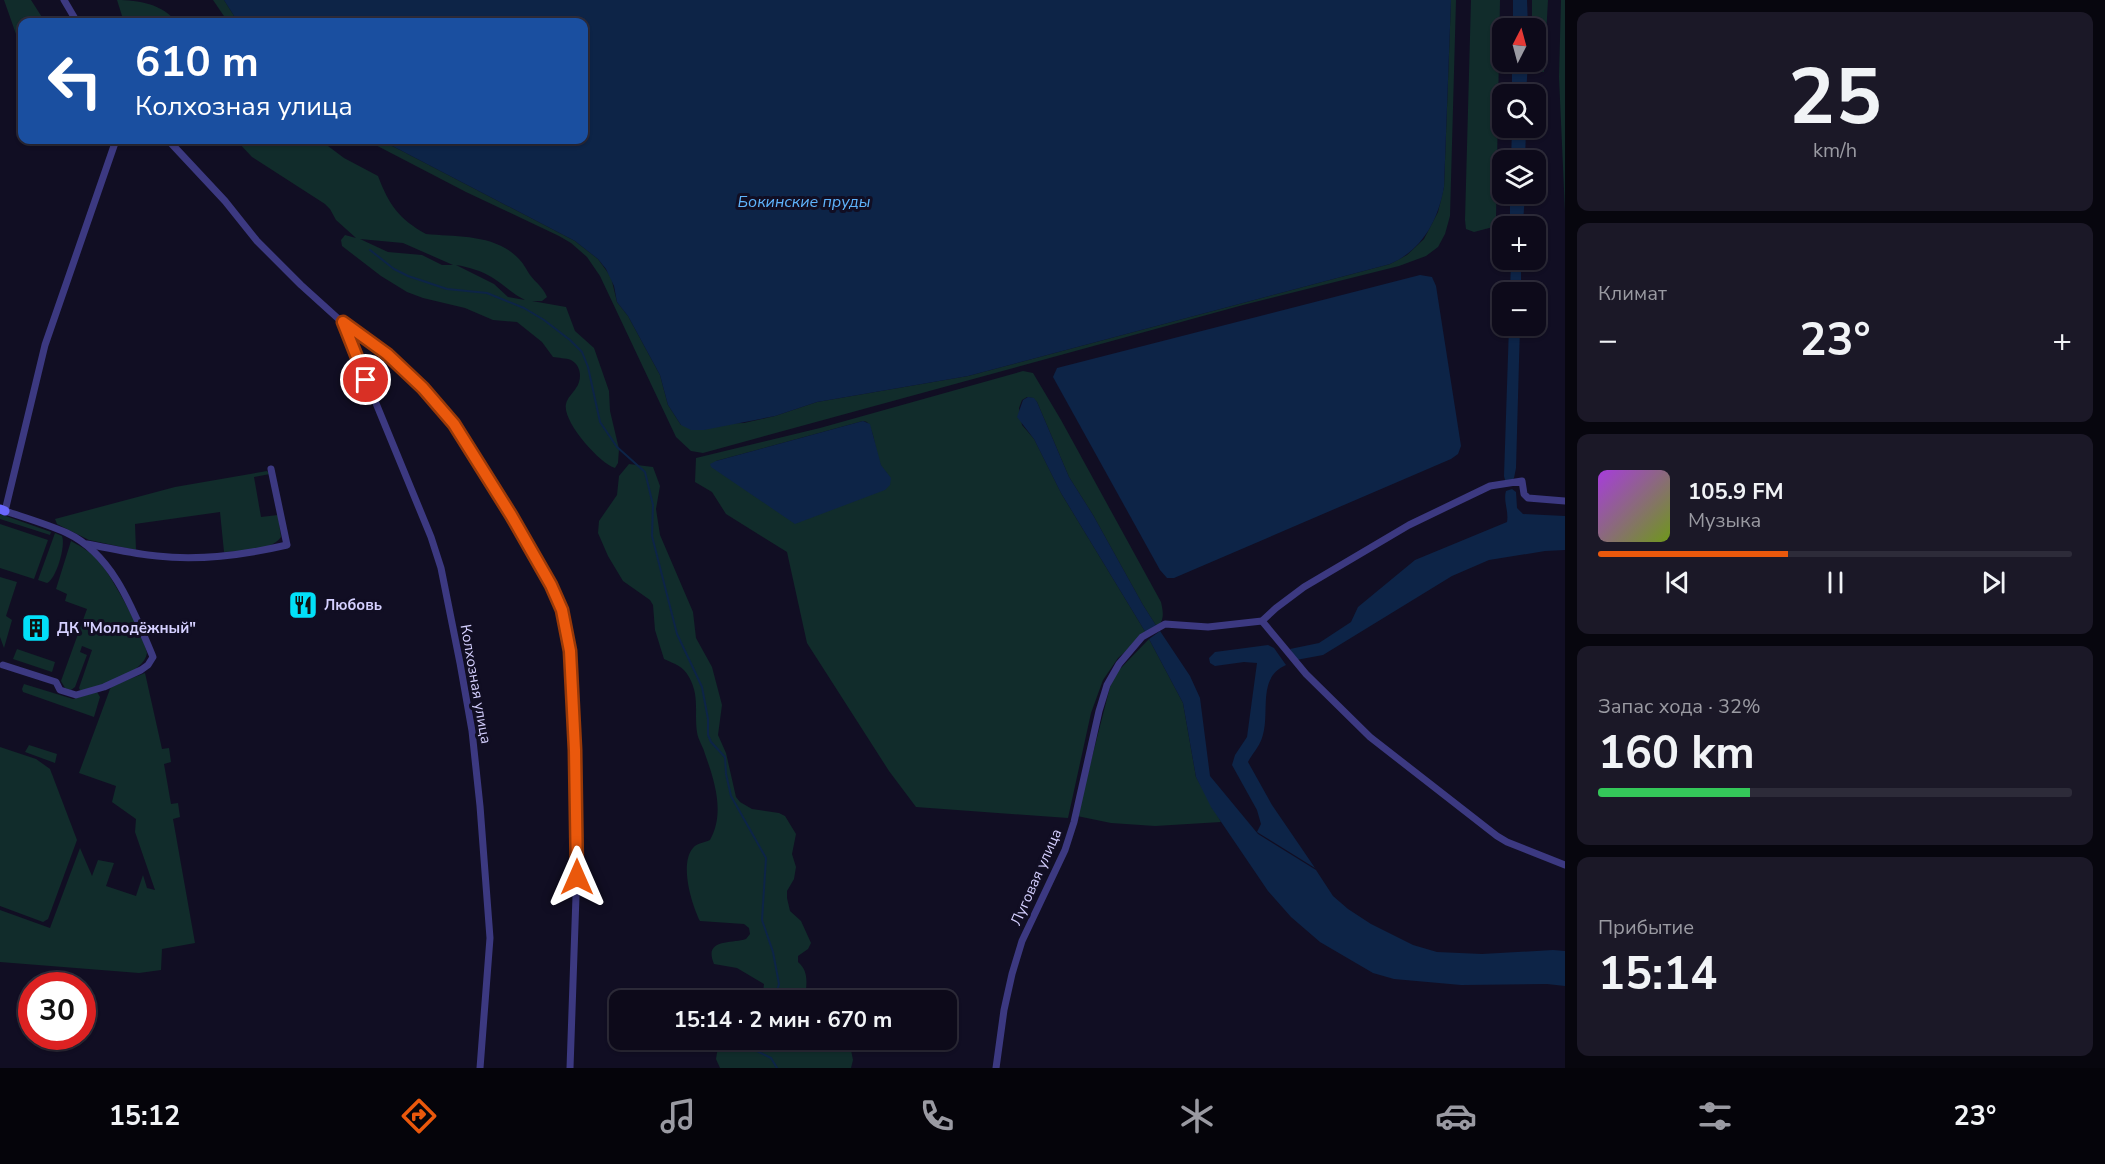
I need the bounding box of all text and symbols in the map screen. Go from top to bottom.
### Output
north arrow [1492,18,1546,72]
map controls [1492,18,1546,336]
text: 610 m [135,34,259,91]
icon: left [36,42,114,120]
text: 25 [1788,44,1882,151]
button: search [1492,84,1546,138]
text: Колхозная улица [135,88,353,125]
text: km/h [1813,137,1857,164]
button: layers [1492,150,1546,204]
water label: Бокинские пруды [738,191,871,213]
button: + [1492,216,1546,270]
text: Климат [1598,280,1667,307]
button: − [1492,282,1546,336]
text: 23° [1799,310,1871,371]
text: − [1598,318,1618,363]
text: + [2052,318,2072,363]
pin [340,354,391,405]
icon: arrive [349,363,382,396]
text: 105.9 FM [1688,477,1784,507]
text: Музыка [1688,507,1761,534]
icon: previous [1661,566,1694,599]
icon: pause [1819,566,1852,599]
icon: next [1977,566,2010,599]
restaurant icon: Любовь [287,589,319,621]
place label: Любовь [324,595,382,615]
building icon: ДК "Молодёжный" [20,612,52,644]
place label: ДК "Молодёжный" [57,618,196,638]
street label: Колхозная улица [456,623,496,745]
text: Запас хода · 32% [1598,693,1761,720]
text: 160 km [1598,723,1755,784]
street label: Луговая улица [1006,825,1066,929]
position arrow [545,845,609,909]
text: Прибытие [1598,914,1694,941]
text: 15:14 [1598,944,1717,1005]
speed limit sign: 30 [18,972,96,1050]
text: 15:14 · 2 мин · 670 m [674,1005,892,1035]
icon: directions [398,1095,440,1137]
icon: music [657,1095,699,1137]
icon: phone [916,1095,958,1137]
icon: climate [1176,1095,1218,1137]
icon: car [1435,1095,1477,1137]
icon: filters [1694,1095,1736,1137]
text: 15:12 [109,1098,180,1135]
text: 23° [1954,1098,1996,1135]

